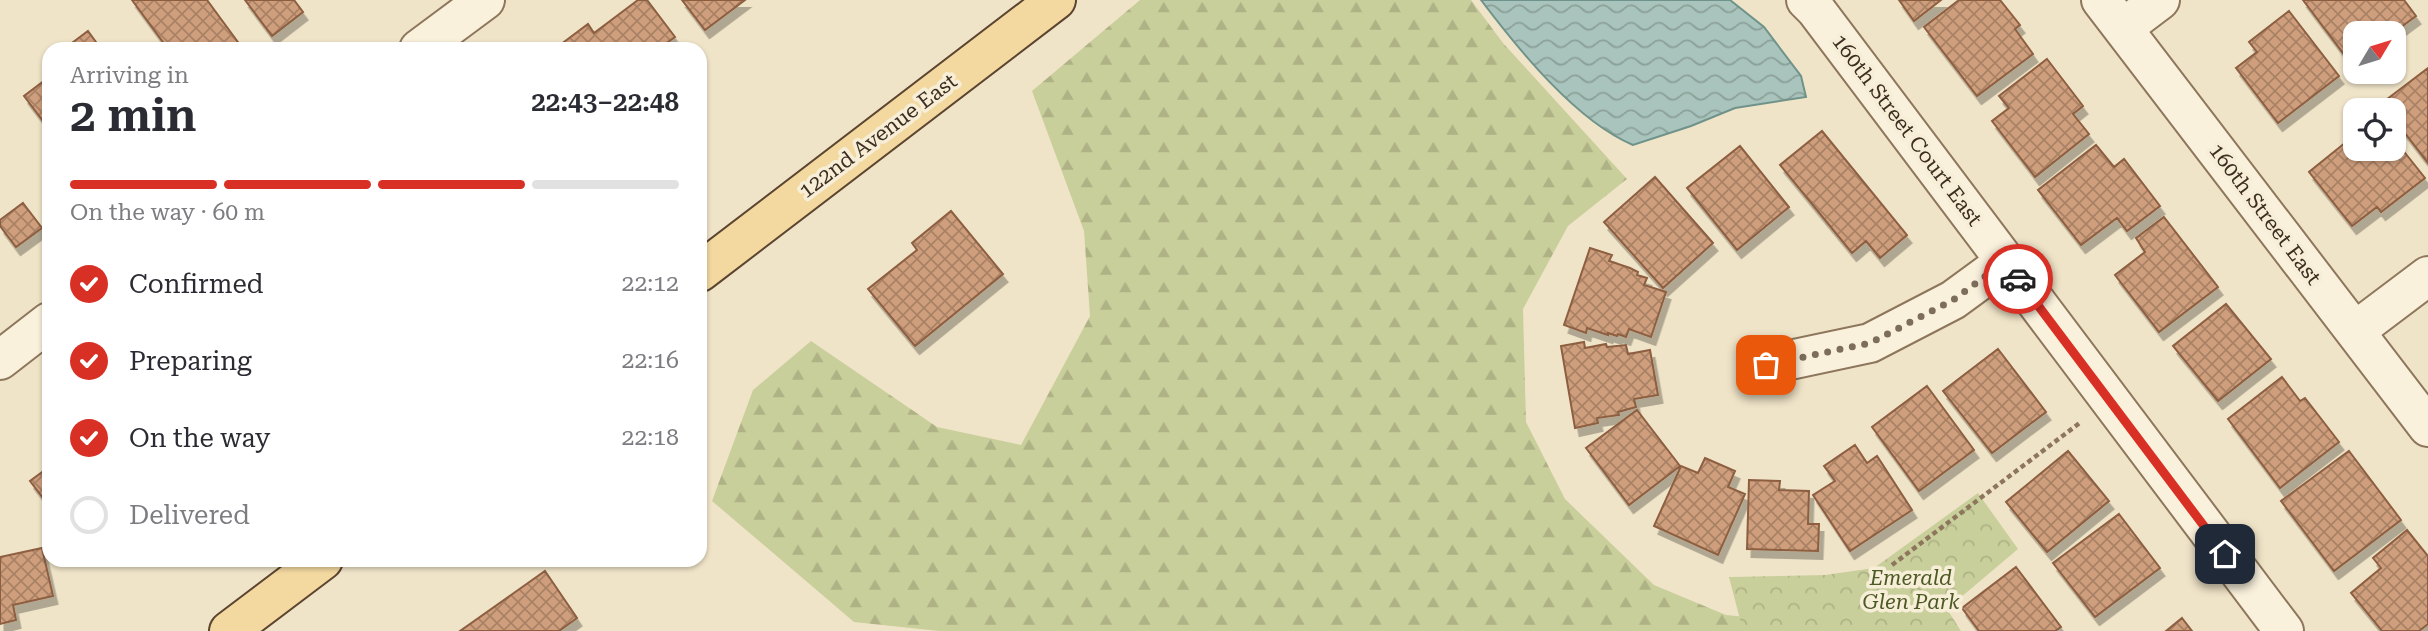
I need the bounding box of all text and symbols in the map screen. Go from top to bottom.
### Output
north arrow [2343,21,2406,84]
map controls [2343,21,2406,161]
street label: 160th Street Court East [1827,30,1987,231]
text: Arriving in [70,62,189,89]
street label: 122nd Avenue East [795,69,962,203]
text: 22:43–22:48 [531,87,679,117]
text: 2 min [70,88,197,142]
button: locate [2343,98,2406,161]
street label: 160th Street East [2204,139,2326,289]
text: On the way · 60 m [70,199,265,226]
courier [1983,244,2053,314]
icon: car [1999,260,2037,298]
icon: check [70,265,108,303]
text: Confirmed [129,269,264,299]
text: 22:12 [622,270,679,297]
pin [1736,335,1796,395]
icon: check [70,342,108,380]
text: Preparing [129,346,252,376]
icon: bag [1747,346,1785,384]
text: 22:16 [622,347,679,374]
icon: check [70,419,108,457]
text: On the way [129,423,270,453]
text: 22:18 [622,424,679,451]
text: Delivered [129,500,250,530]
pin [2195,524,2255,584]
icon: home [2206,535,2244,573]
park label: Emerald Glen Park [1862,566,1960,614]

